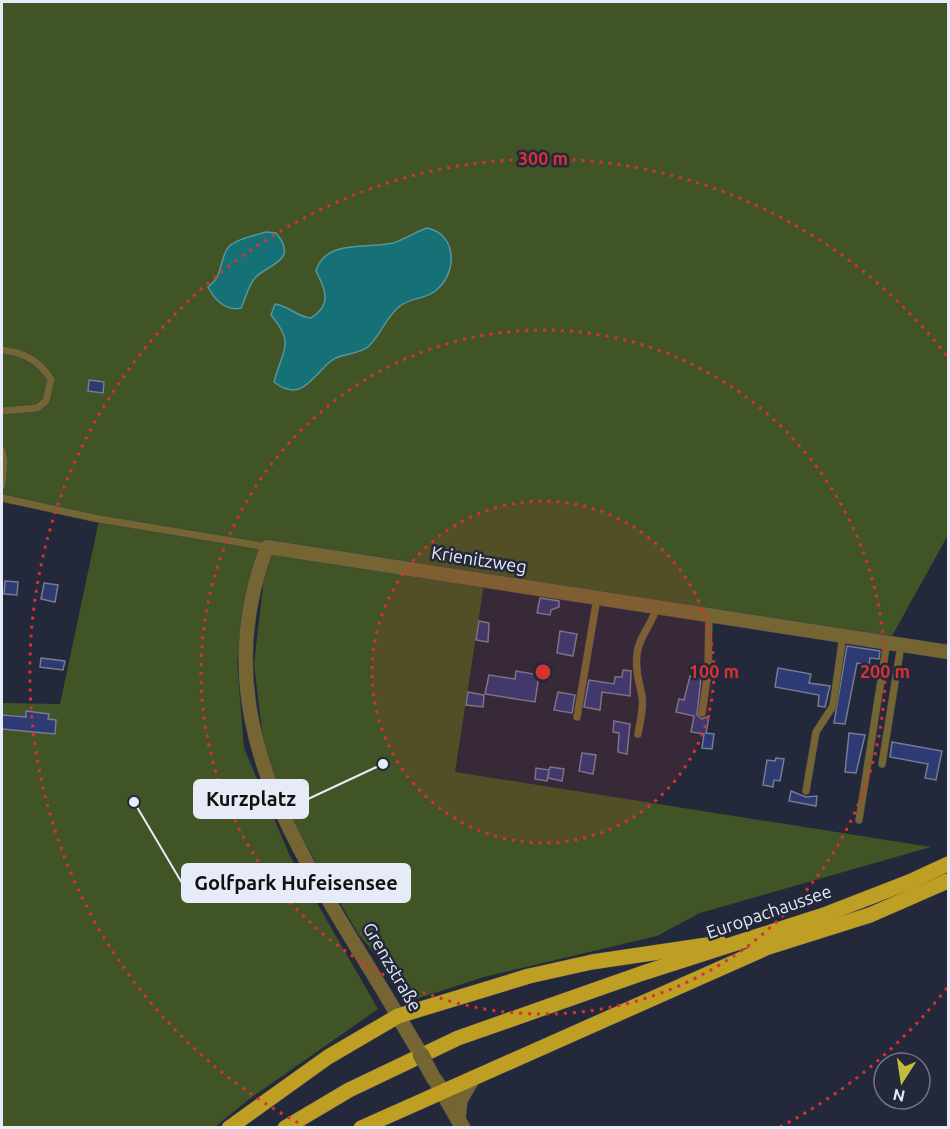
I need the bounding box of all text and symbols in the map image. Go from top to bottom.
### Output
text: 300 m [518,148,568,168]
street label: Krienitzweg [430,542,528,576]
text: 100 m [689,661,739,681]
text: 200 m [860,661,910,681]
centre of rings [533,662,553,682]
callout: Kurzplatz [194,780,308,818]
text: Kurzplatz [206,787,296,810]
callout: Golfpark Hufeisensee [182,864,410,902]
text: Golfpark Hufeisensee [194,871,398,894]
street label: Europachaussee [703,880,834,942]
street label: Grenzstraße [359,919,426,1014]
north arrow [872,1051,932,1111]
text: N [891,1086,907,1106]

